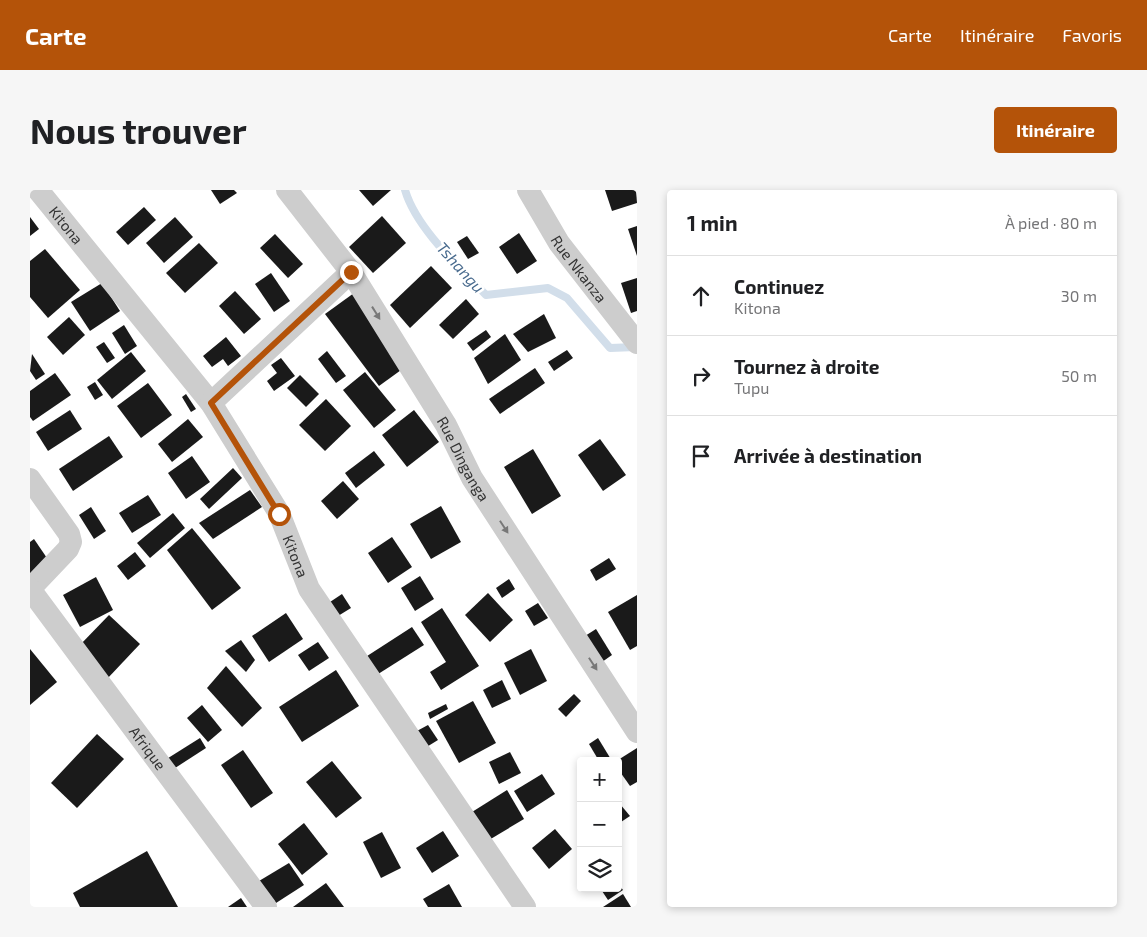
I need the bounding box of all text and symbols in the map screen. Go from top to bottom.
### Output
text: Carte [25,21,86,50]
text: Carte [888,24,932,46]
text: Itinéraire [960,24,1034,46]
text: Favoris [1062,24,1122,46]
button: Itinéraire [994,107,1117,153]
text: Nous trouver [30,109,247,151]
street label: Kitona [46,202,87,248]
text: 1 min [687,210,738,235]
text: À pied · 80 m [1005,213,1097,232]
street label: Rue Nkanza [547,232,611,306]
water label: Tshangu [433,238,489,296]
route end [340,261,363,284]
text: Continuez [734,275,824,298]
icon: ahead [687,282,715,310]
text: 30 m [1061,286,1097,305]
text: Kitona [734,298,781,317]
one-way arrow [372,306,381,320]
text: Tournez à droite [734,355,880,378]
icon: right [687,362,715,390]
text: 50 m [1061,366,1097,385]
text: Tupu [734,378,769,397]
street label: Rue Dinganga [434,413,493,504]
icon: arrive [687,442,715,470]
text: Arrivée à destination [734,444,922,467]
route start [268,503,291,526]
one-way arrow [500,521,509,534]
street label: Kitona [280,532,312,580]
one-way arrow [588,657,597,670]
street label: Afrique [126,723,170,773]
map controls [577,757,622,892]
button: + [577,757,622,802]
button: − [577,802,622,847]
button: layers [577,847,622,892]

